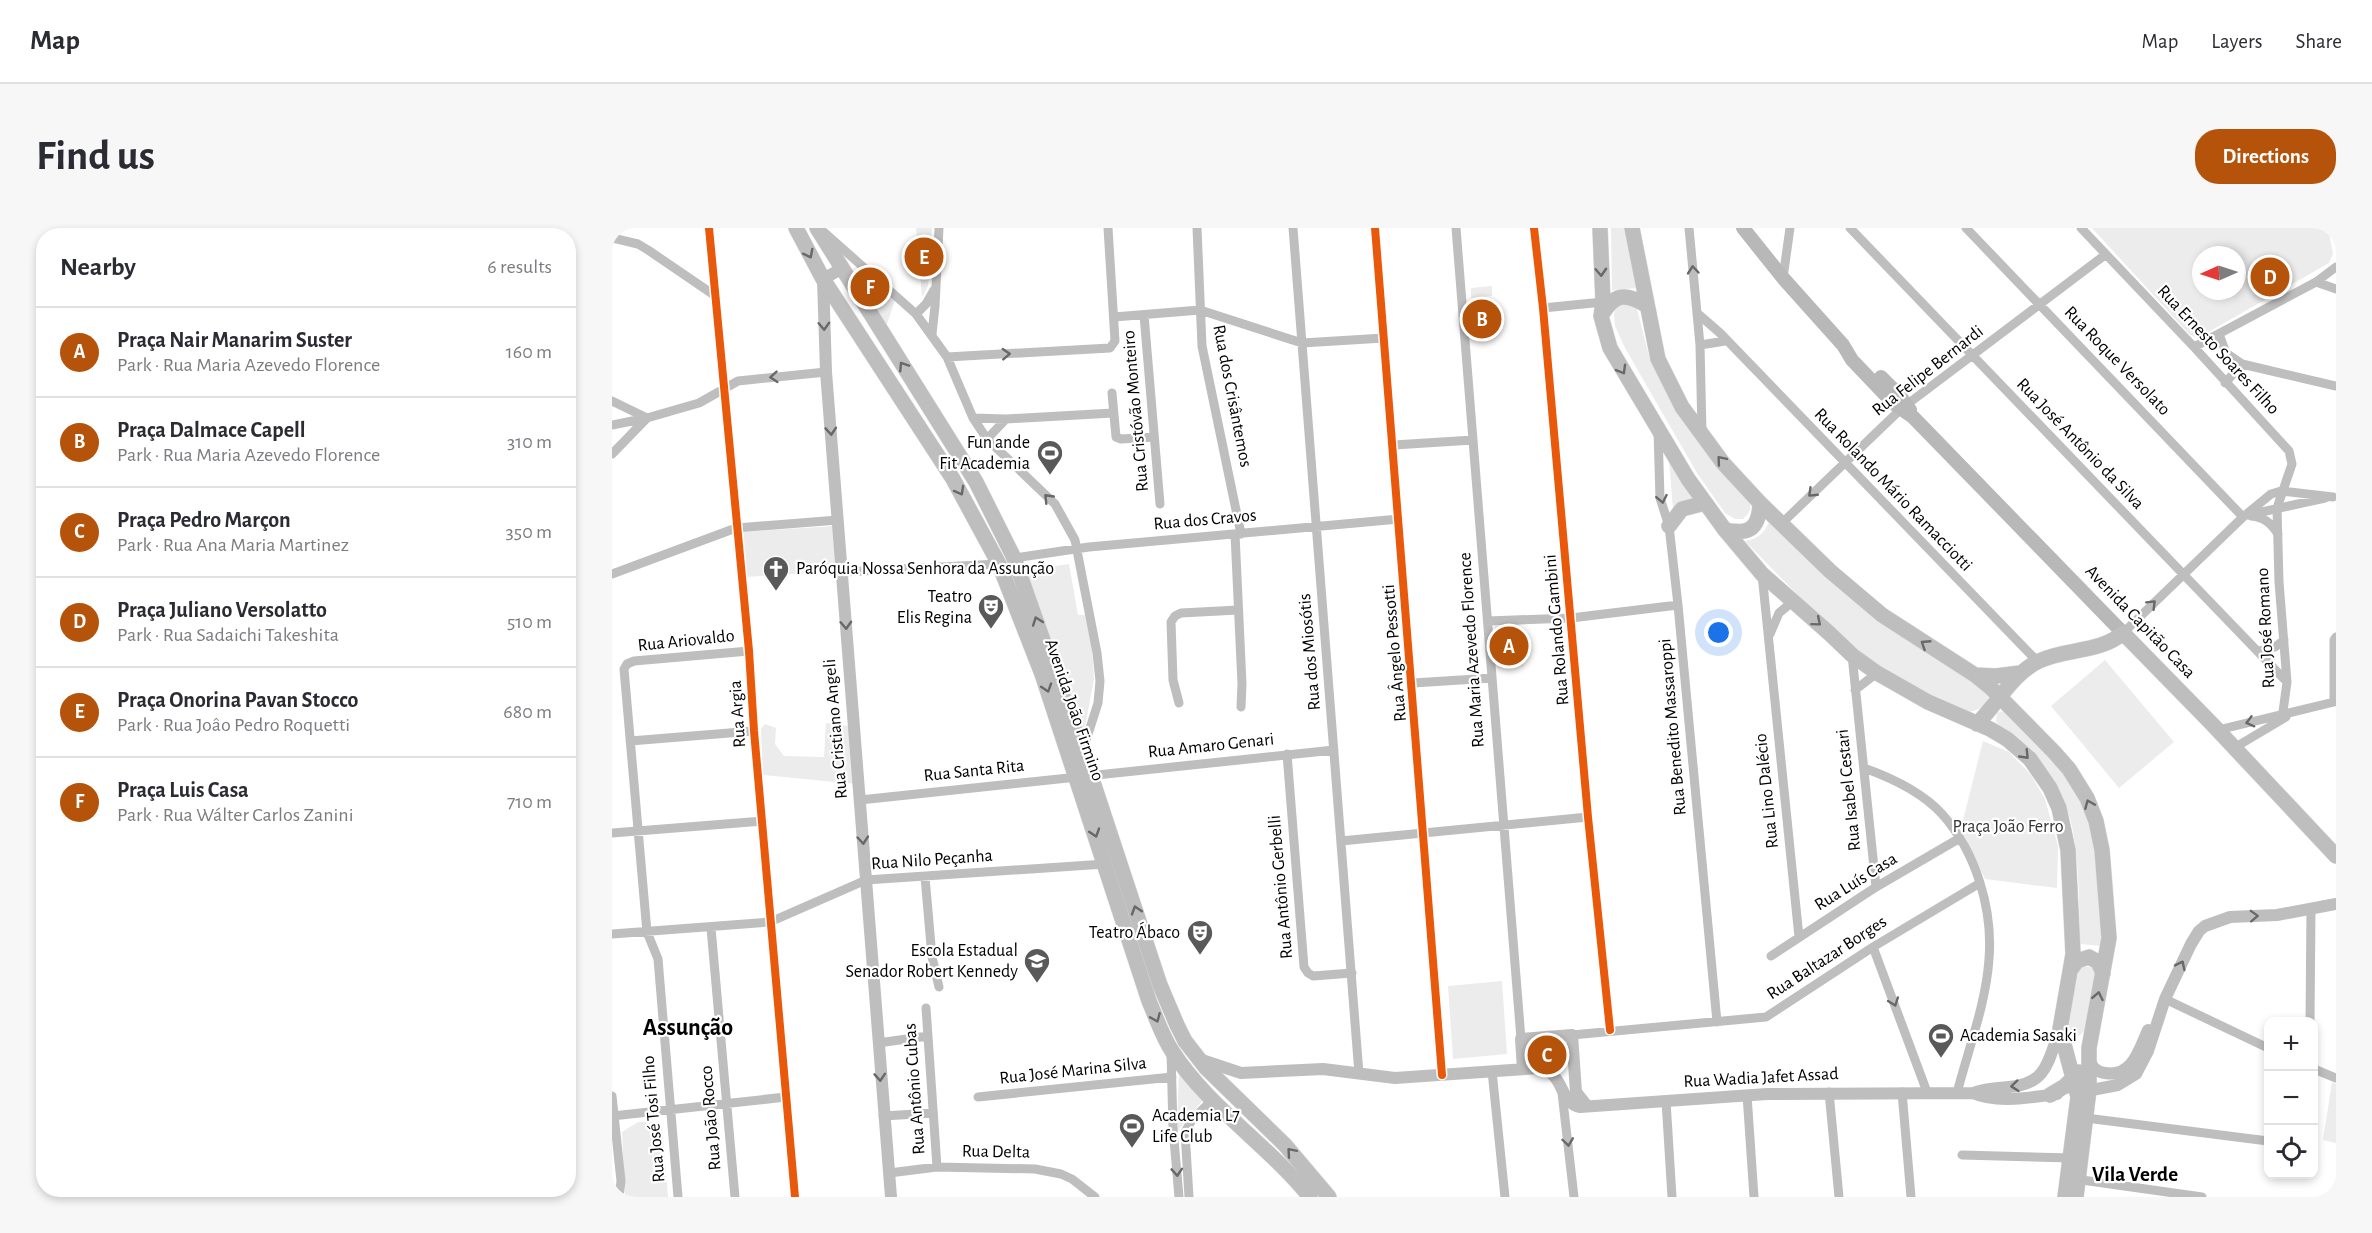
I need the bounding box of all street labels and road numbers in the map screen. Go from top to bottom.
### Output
street label: Rua Ernesto Soares Filho [2154,282,2283,418]
street label: Rua Roque Versolato [2061,303,2174,419]
street label: Rua Felipe Bernardi [1869,322,1987,420]
street label: Rua dos Crisântemos [1209,323,1255,469]
street label: Rua Cristóvão Monteiro [1120,329,1152,492]
street label: Rua José Antônio da Silva [2013,375,2147,513]
street label: Rua Rolando Mário Ramacciotti [1811,405,1975,575]
street label: Rua dos Cravos [1153,507,1257,533]
street label: Rua Maria Azevedo Florence [1456,552,1488,748]
street label: Rua Rolando Gambini [1541,554,1573,706]
street label: Avenida Capitão Casa [2082,562,2198,682]
street label: Rua José Romano [2254,567,2278,689]
street label: Rua Ângelo Pessotti [1377,584,1410,723]
street label: Rua dos Miosótis [1296,593,1324,711]
street label: Rua Ariovaldo [637,627,735,655]
street label: Avenida João Firmino [1041,637,1107,784]
street label: Rua Benedito Massaroppi [1656,638,1690,816]
street label: Rua Cristiano Angeli [821,658,851,800]
street label: Rua Argia [727,680,749,748]
street label: Rua Isabel Cestari [1834,728,1864,852]
street label: Rua Amaro Genari [1147,730,1275,762]
street label: Rua Lino Dalécio [1752,732,1782,850]
street label: Rua Santa Rita [923,757,1025,785]
street label: Rua Antônio Gerbelli [1266,814,1296,960]
street label: Rua Nilo Peçanha [871,847,993,873]
street label: Rua Luís Casa [1812,850,1900,914]
street label: Rua Baltazar Borges [1764,913,1890,1003]
street label: Rua Antônio Cubas [901,1023,929,1155]
street label: Rua José Marina Silva [999,1054,1147,1088]
street label: Rua José Tosi Filho [639,1055,669,1183]
street label: Rua João Rocco [697,1065,725,1171]
street label: Rua Wadia Jafet Assad [1683,1065,1839,1091]
street label: Rua Delta [962,1142,1030,1162]

